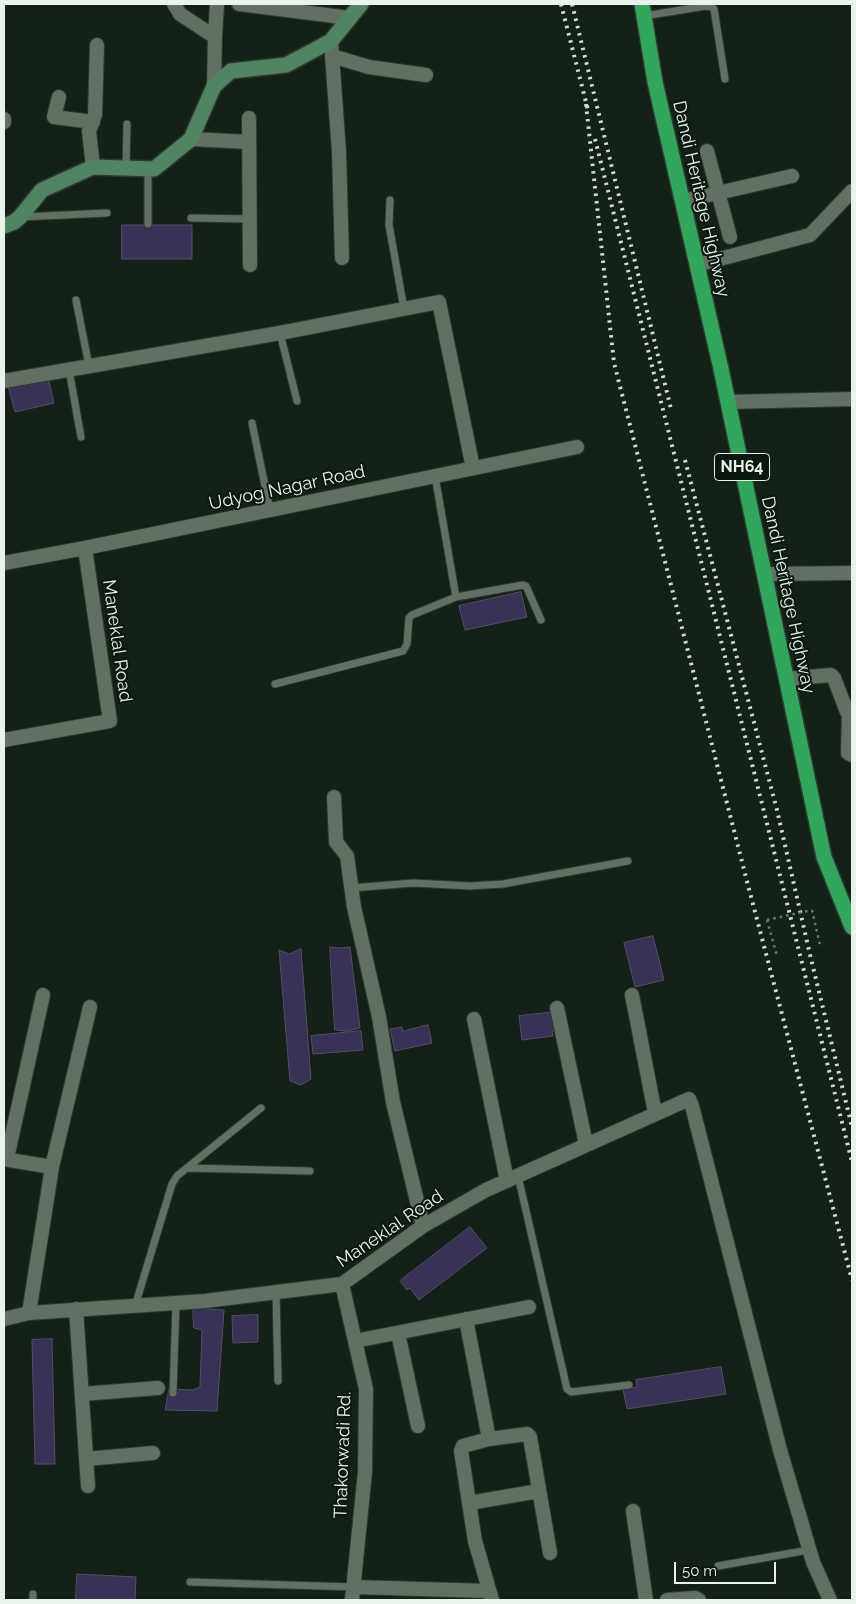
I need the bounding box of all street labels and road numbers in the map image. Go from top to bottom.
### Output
street label: Dandi Heritage Highway [668,99,734,299]
road number: NH64 [714,454,770,481]
street label: Udyog Nagar Road [207,461,367,515]
street label: Dandi Heritage Highway [757,494,819,696]
street label: Maneklal Road [98,578,136,704]
street label: Maneklal Road [333,1186,447,1272]
street label: Thakorwadi Rd. [330,1391,356,1519]

